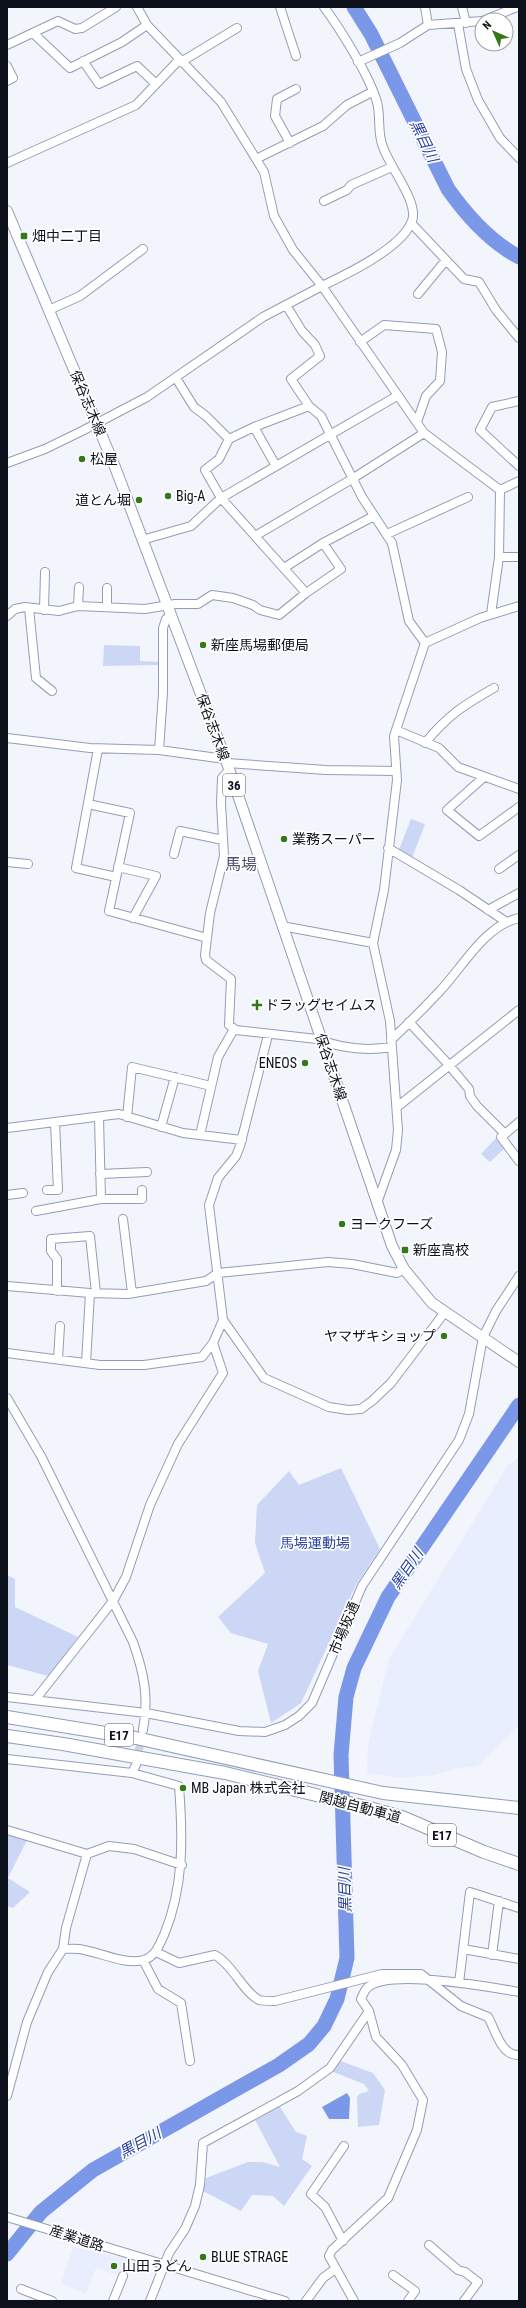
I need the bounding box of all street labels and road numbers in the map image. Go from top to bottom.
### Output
street label: 保谷志木線 [67,368,109,438]
street label: 保谷志木線 [194,691,232,763]
road number: 36 [223,774,245,796]
street label: 保谷志木線 [312,1031,350,1103]
street label: 市場坂通 [326,1599,362,1657]
road number: E17 [105,1724,133,1746]
street label: 関越自動車道 [317,1788,403,1826]
road number: E17 [428,1824,456,1846]
street label: 産業道路 [48,2222,106,2254]

